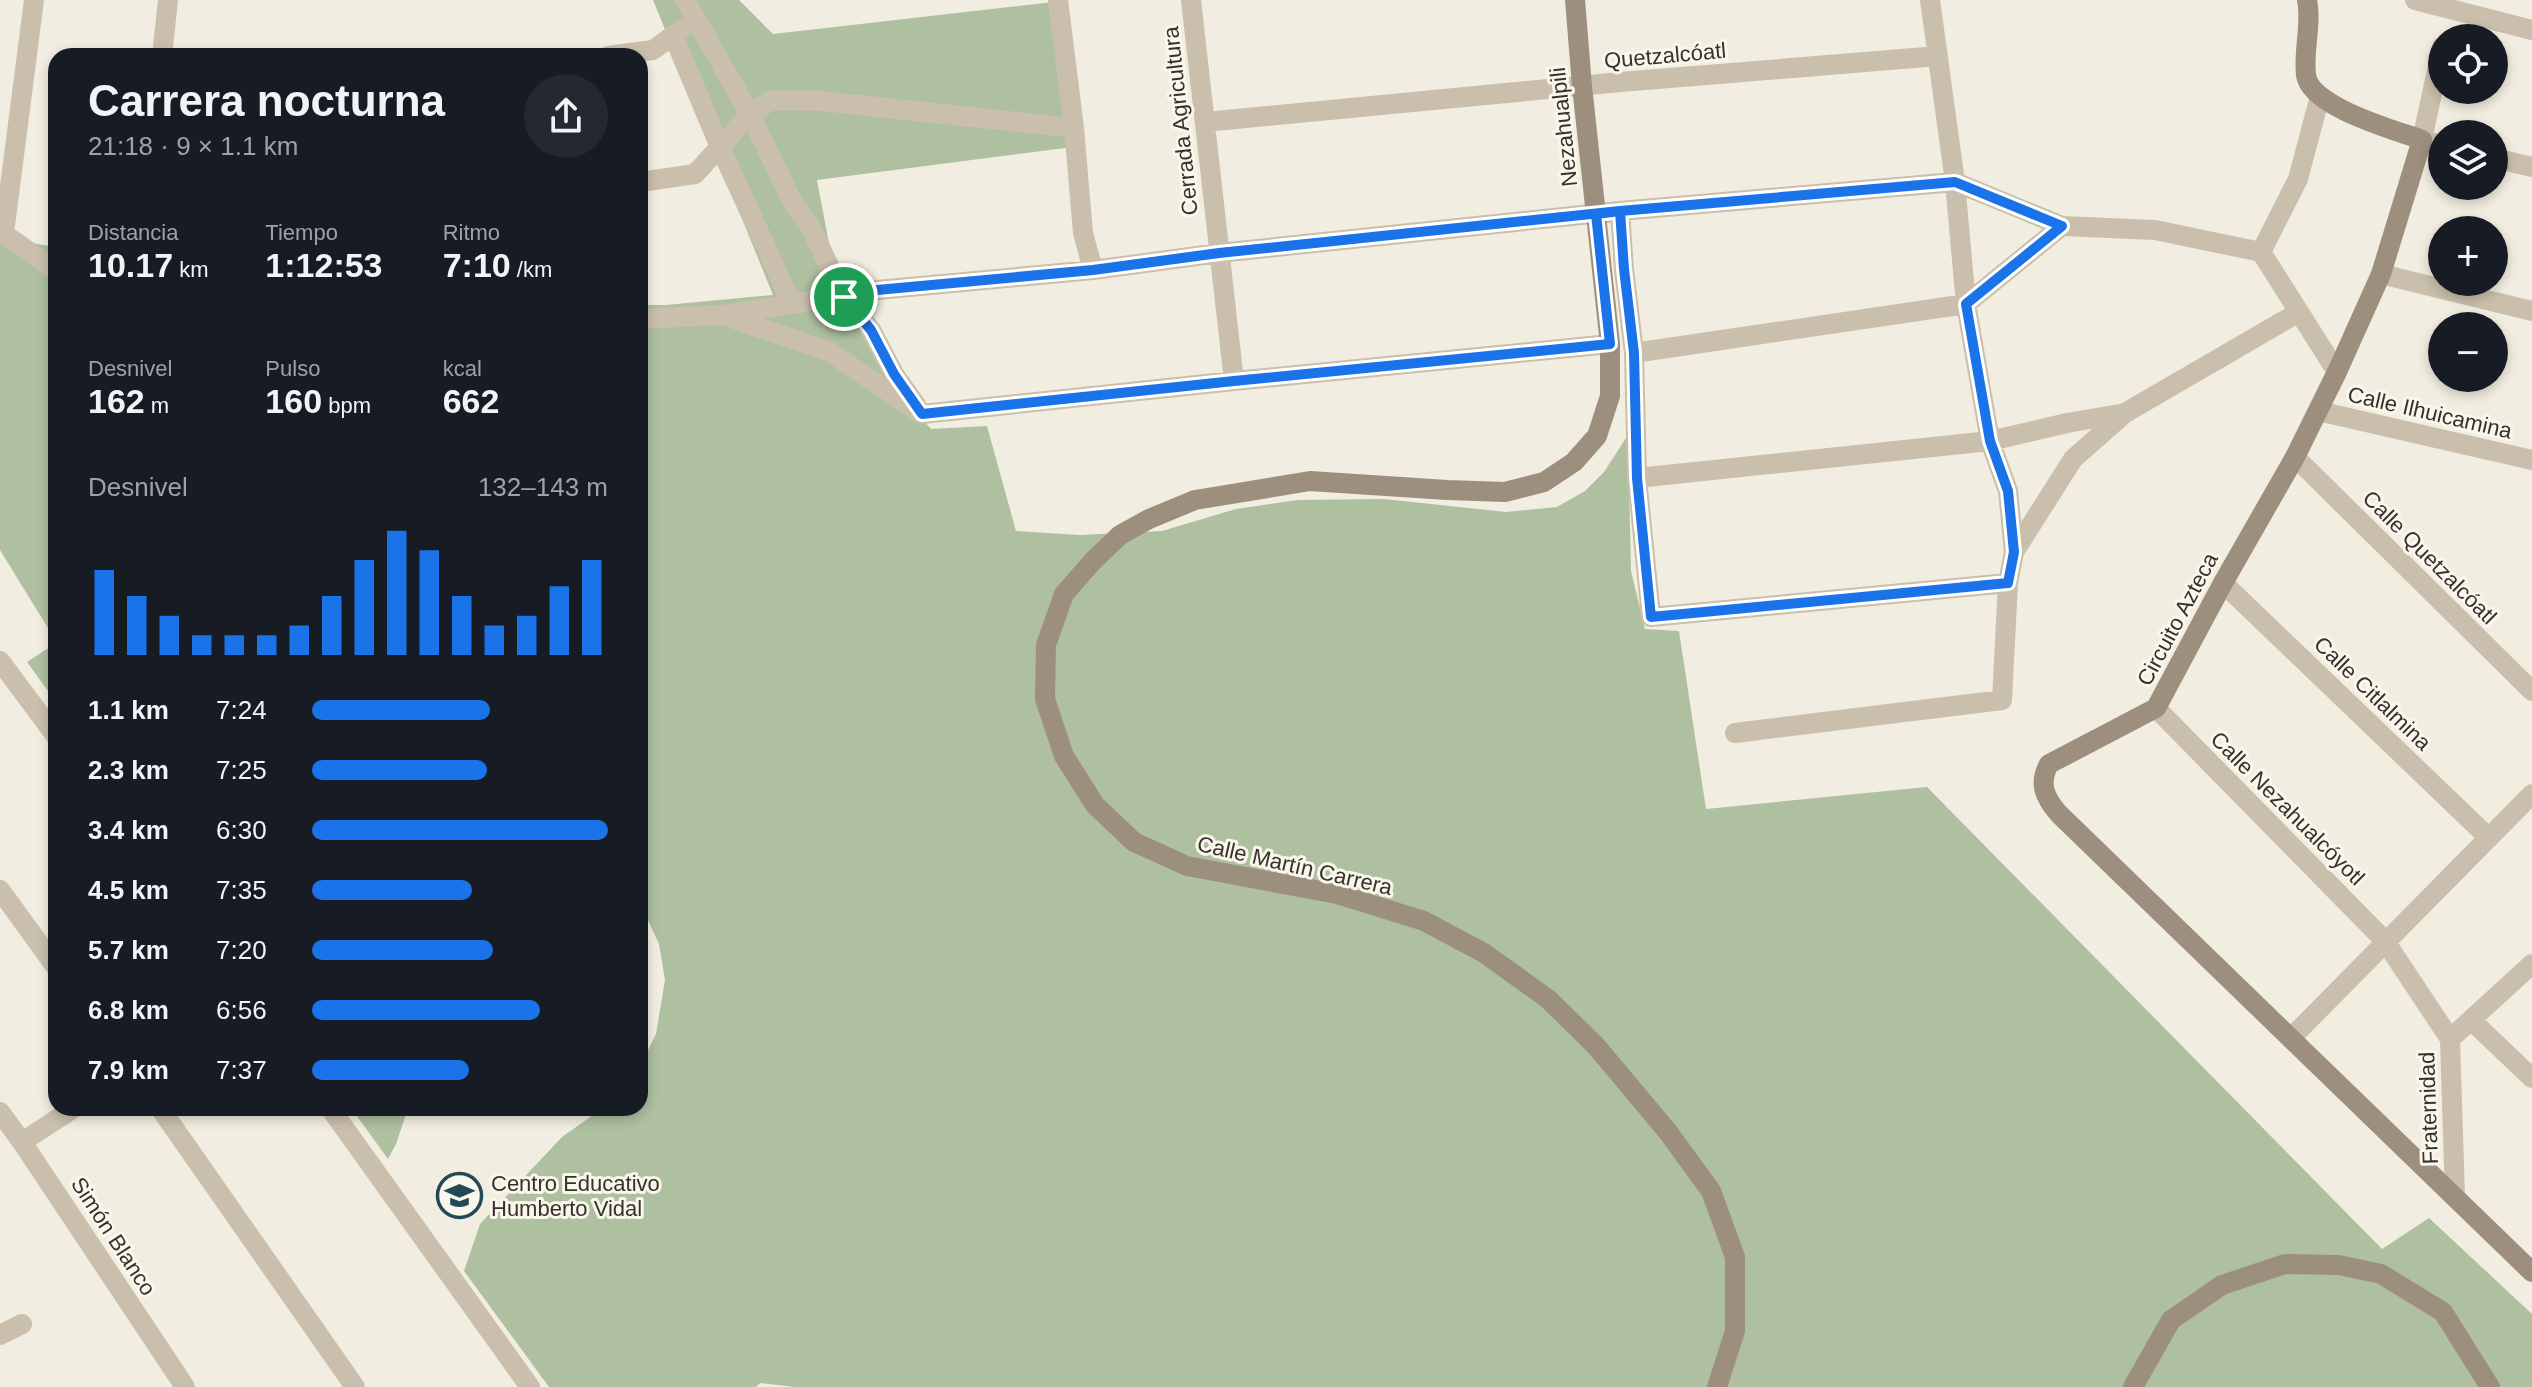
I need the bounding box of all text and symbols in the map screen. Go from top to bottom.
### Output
map controls [2428,24,2508,392]
button: locate [2428,24,2508,104]
street label: Cerrada Agricultura [1158,25,1203,217]
street label: Quetzalcóatl [1603,38,1727,73]
street label: Nezahualpili [1545,66,1582,188]
button: share [524,74,608,158]
text: Carrera nocturna [88,76,445,125]
button: layers [2428,120,2508,200]
text: 21:18 · 9 × 1.1 km [88,131,298,161]
button: + [2428,216,2508,296]
text: Distancia [88,220,178,245]
text: Tiempo [265,220,338,245]
text: Ritmo [443,220,500,245]
text: 10.17 [88,246,173,284]
text: 1:12:53 [265,246,383,284]
text: 7:10 [443,246,511,284]
text: km [173,257,209,282]
text: /km [511,257,552,282]
pin [810,263,878,331]
icon: arrive [822,275,866,319]
button: − [2428,312,2508,392]
text: Desnivel [88,356,172,381]
text: Pulso [265,356,320,381]
text: kcal [443,356,482,381]
street label: Calle Ilhuicamina [2345,381,2515,444]
text: 162 [88,382,145,420]
text: 160 [265,382,322,420]
text: 662 [443,382,499,420]
text: m [145,393,169,418]
text: bpm [322,393,371,418]
text: Desnivel [88,472,188,502]
text: 132–143 m [478,472,608,502]
street label: Calle Quetzalcóatl [2358,485,2502,629]
street label: Circuito Azteca [2132,548,2223,690]
street label: Calle Citlalmina [2309,631,2437,756]
text: 1.1 km [88,695,169,725]
text: 7:24 [216,695,267,725]
street label: Calle Nezahualcóyotl [2206,726,2370,890]
text: 2.3 km [88,755,169,785]
text: 7:25 [216,755,267,785]
text: 3.4 km [88,815,169,845]
text: 6:30 [216,815,267,845]
street label: Calle Martín Carrera [1195,831,1396,900]
text: 4.5 km [88,875,169,905]
text: 7:35 [216,875,267,905]
text: 5.7 km [88,935,169,965]
text: 7:20 [216,935,267,965]
text: 6.8 km [88,995,169,1025]
text: 6:56 [216,995,267,1025]
street label: Fraternidad [2414,1051,2443,1165]
text: 7.9 km [88,1055,169,1085]
text: 7:37 [216,1055,267,1085]
place label: Centro Educativo Humberto Vidal [491,1171,660,1221]
school or university icon: Centro Educativo Humberto Vidal [436,1172,484,1220]
street label: Simón Blanco [66,1173,161,1300]

